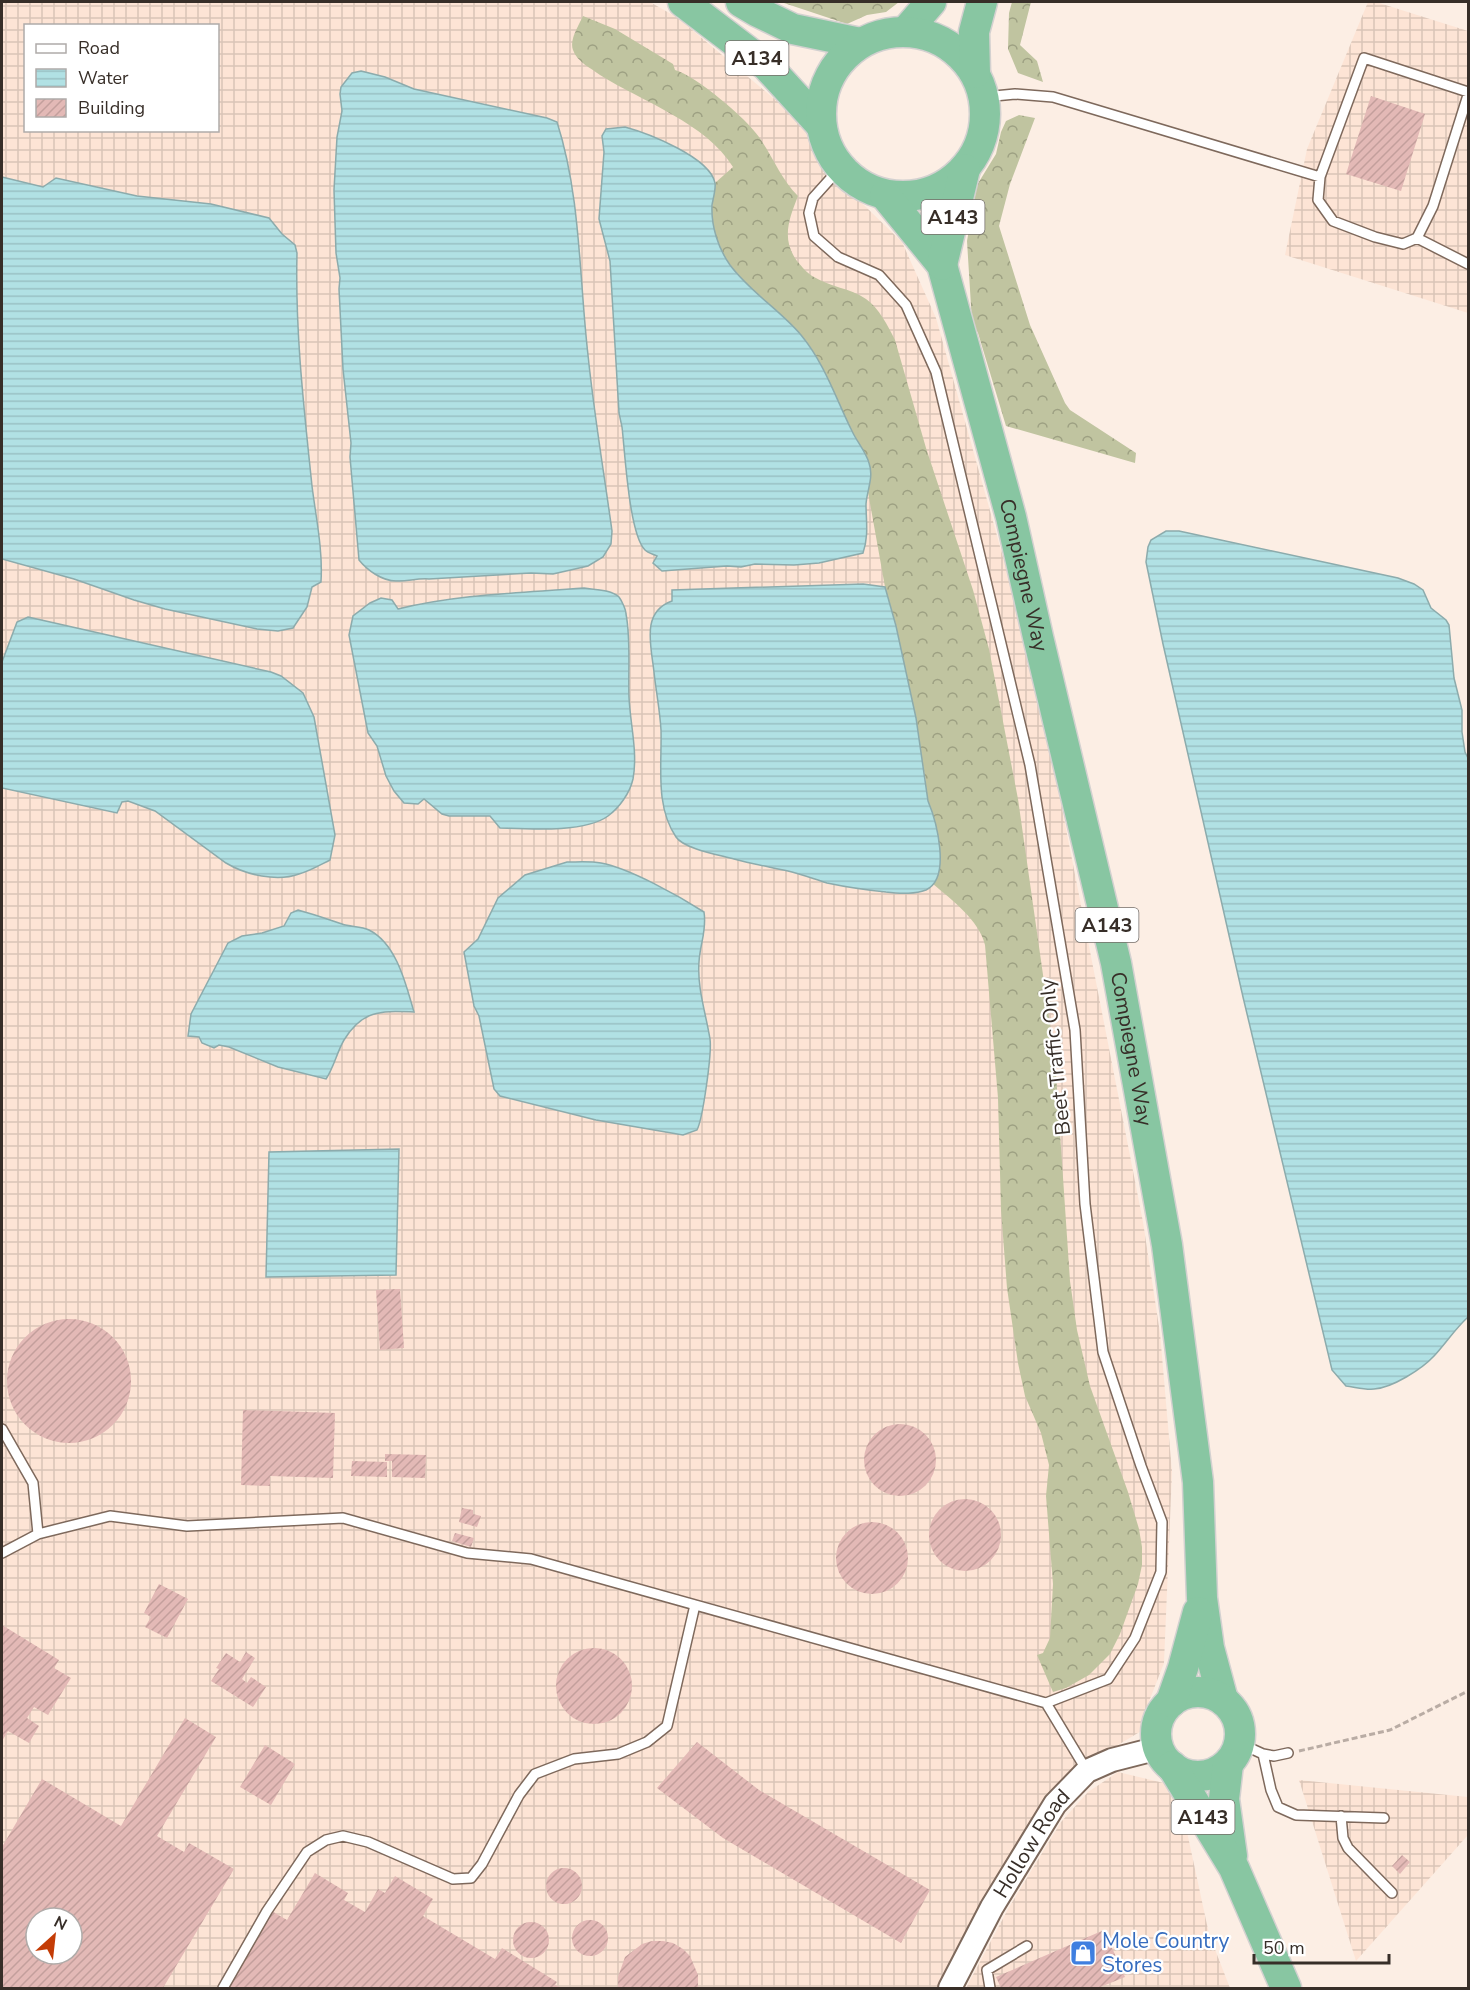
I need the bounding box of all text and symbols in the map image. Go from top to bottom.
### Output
legend [24,24,219,132]
text: Road [78,36,120,60]
road number: A134 [726,41,789,75]
text: Water [78,66,129,90]
text: Building [78,96,145,120]
road number: A143 [922,200,984,234]
street label: Compiegne Way [993,495,1055,655]
road number: A143 [1076,908,1138,942]
street label: Compiegne Way [1104,970,1159,1128]
street label: Beet Traffic Only [1033,977,1077,1137]
street label: Hollow Road [987,1783,1076,1903]
road number: A143 [1172,1800,1234,1834]
north arrow [24,1906,84,1966]
text: N [50,1911,71,1936]
place label: Mole Country Stores [1102,1927,1230,1979]
scale bar [1254,1927,1389,1965]
text: 50 m [1263,1936,1305,1960]
shop icon: Mole Country Stores [1068,1938,1098,1968]

